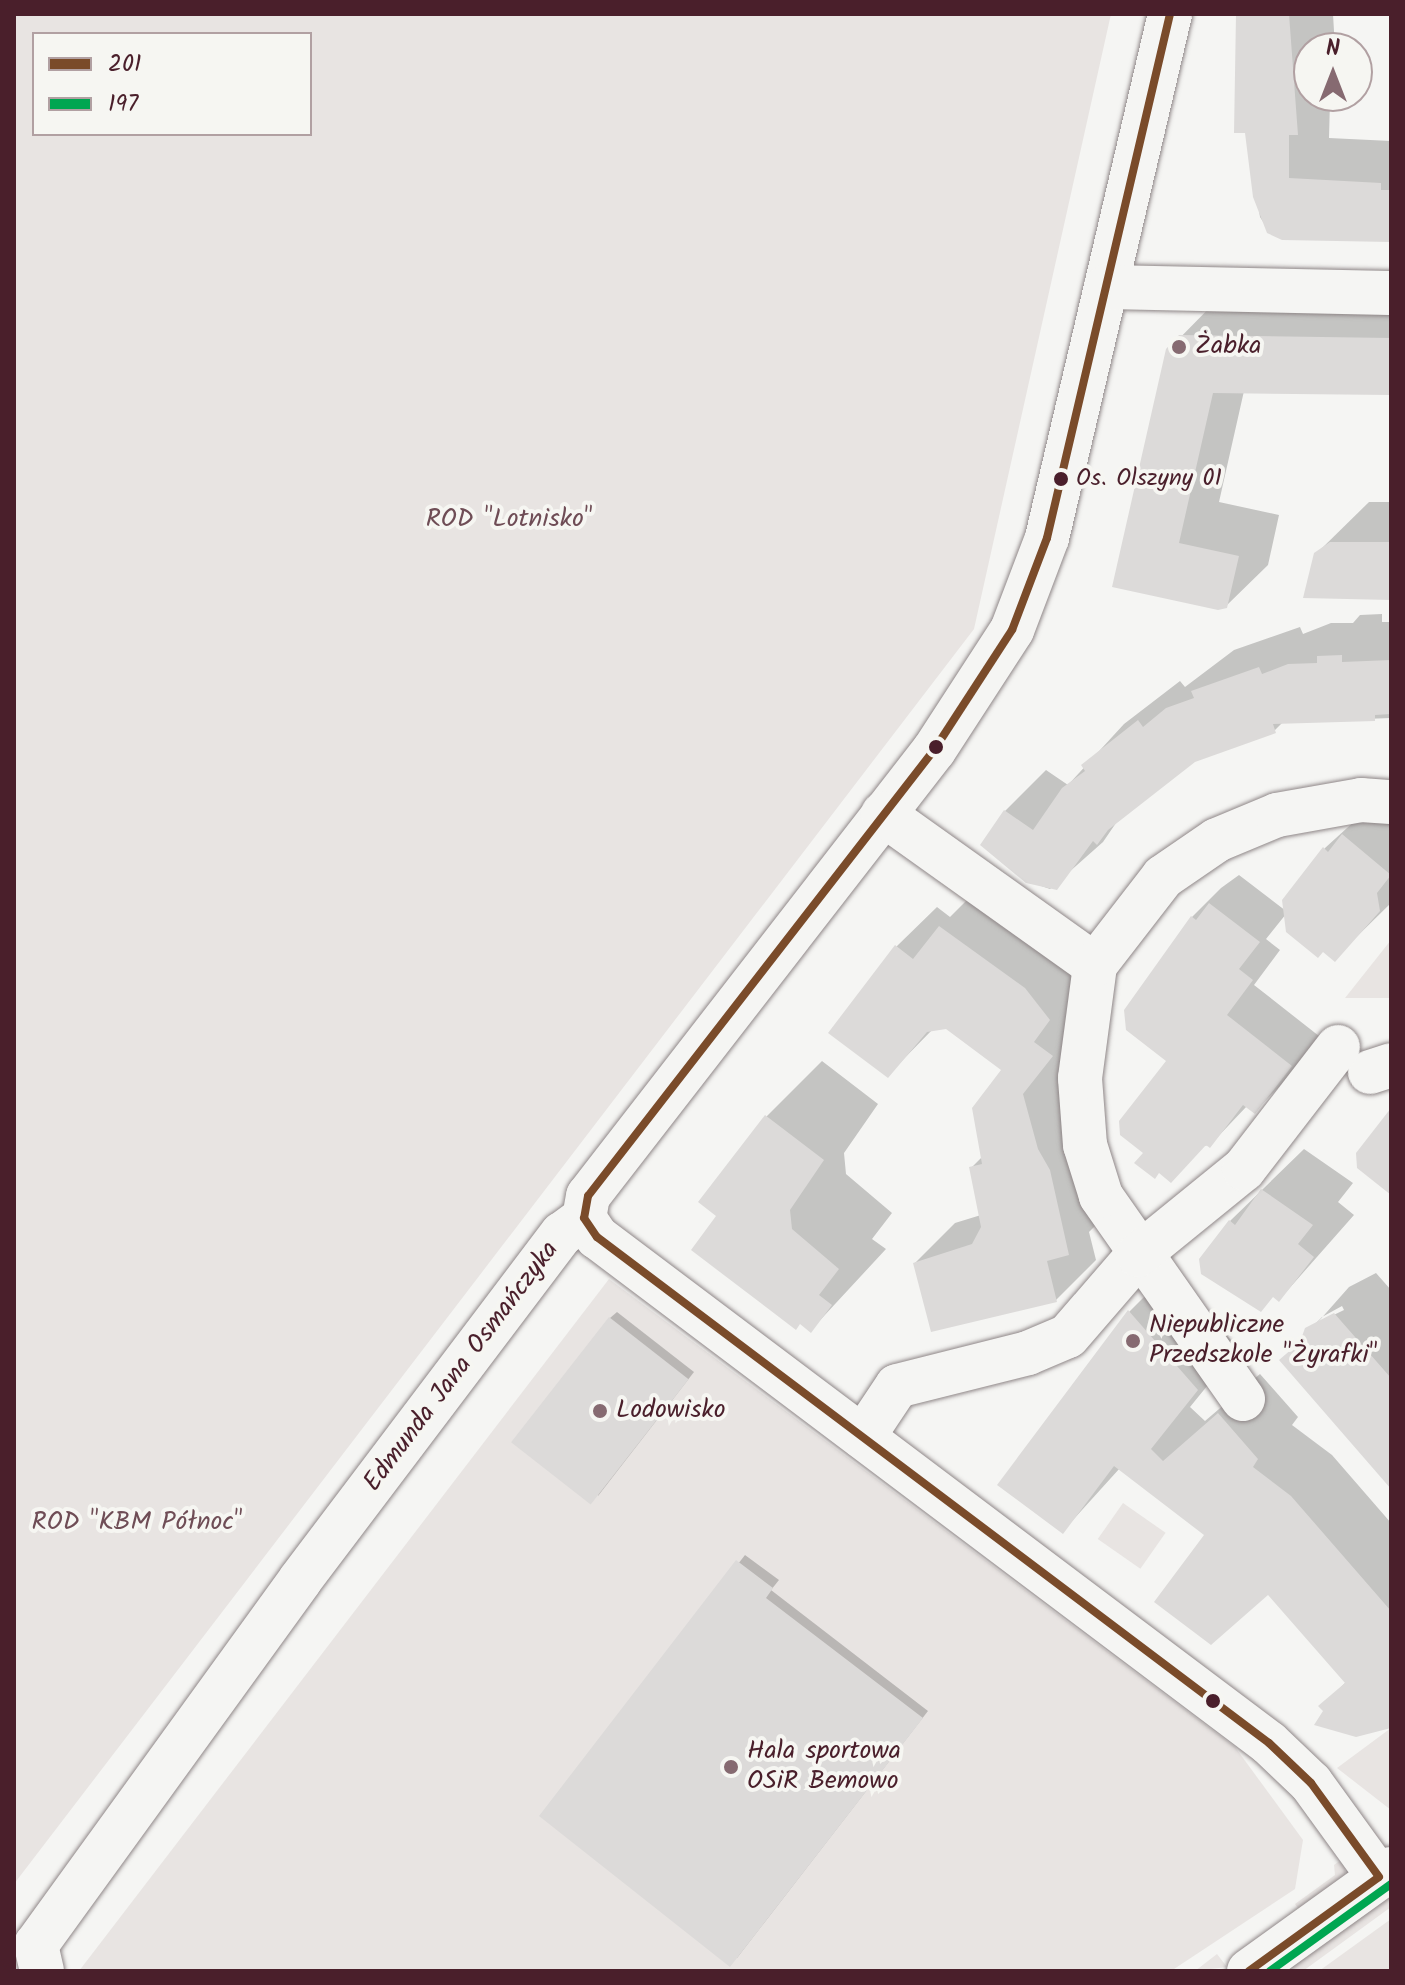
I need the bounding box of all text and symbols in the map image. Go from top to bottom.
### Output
legend [32,32,312,136]
north arrow [1293,32,1373,112]
text: N [1326,32,1340,67]
text: 201 [108,45,141,84]
text: 197 [108,85,138,124]
place label: Żabka [1195,331,1261,363]
marker: Żabka [1170,338,1188,356]
place label: Os. Olszyny 01 [1076,465,1222,493]
marker: Os. Olszyny 01 [1053,471,1069,487]
park label: ROD "Lotnisko" [426,504,592,536]
unlabelled marker [928,739,944,755]
street label: Edmunda Jana Osmańczyka [358,1236,566,1498]
place label: Niepubliczne Przedszkole "Żyrafki" [1149,1310,1377,1372]
marker: Niepubliczne Przedszkole "Żyrafki" [1124,1332,1142,1350]
place label: Lodowisko [616,1395,725,1427]
marker: Lodowisko [591,1402,609,1420]
park label: ROD "KBM Północ" [32,1507,242,1539]
unlabelled marker [1205,1693,1221,1709]
place label: Hala sportowa OSiR Bemowo [747,1736,901,1798]
marker: Hala sportowa OSiR Bemowo [722,1758,740,1776]

